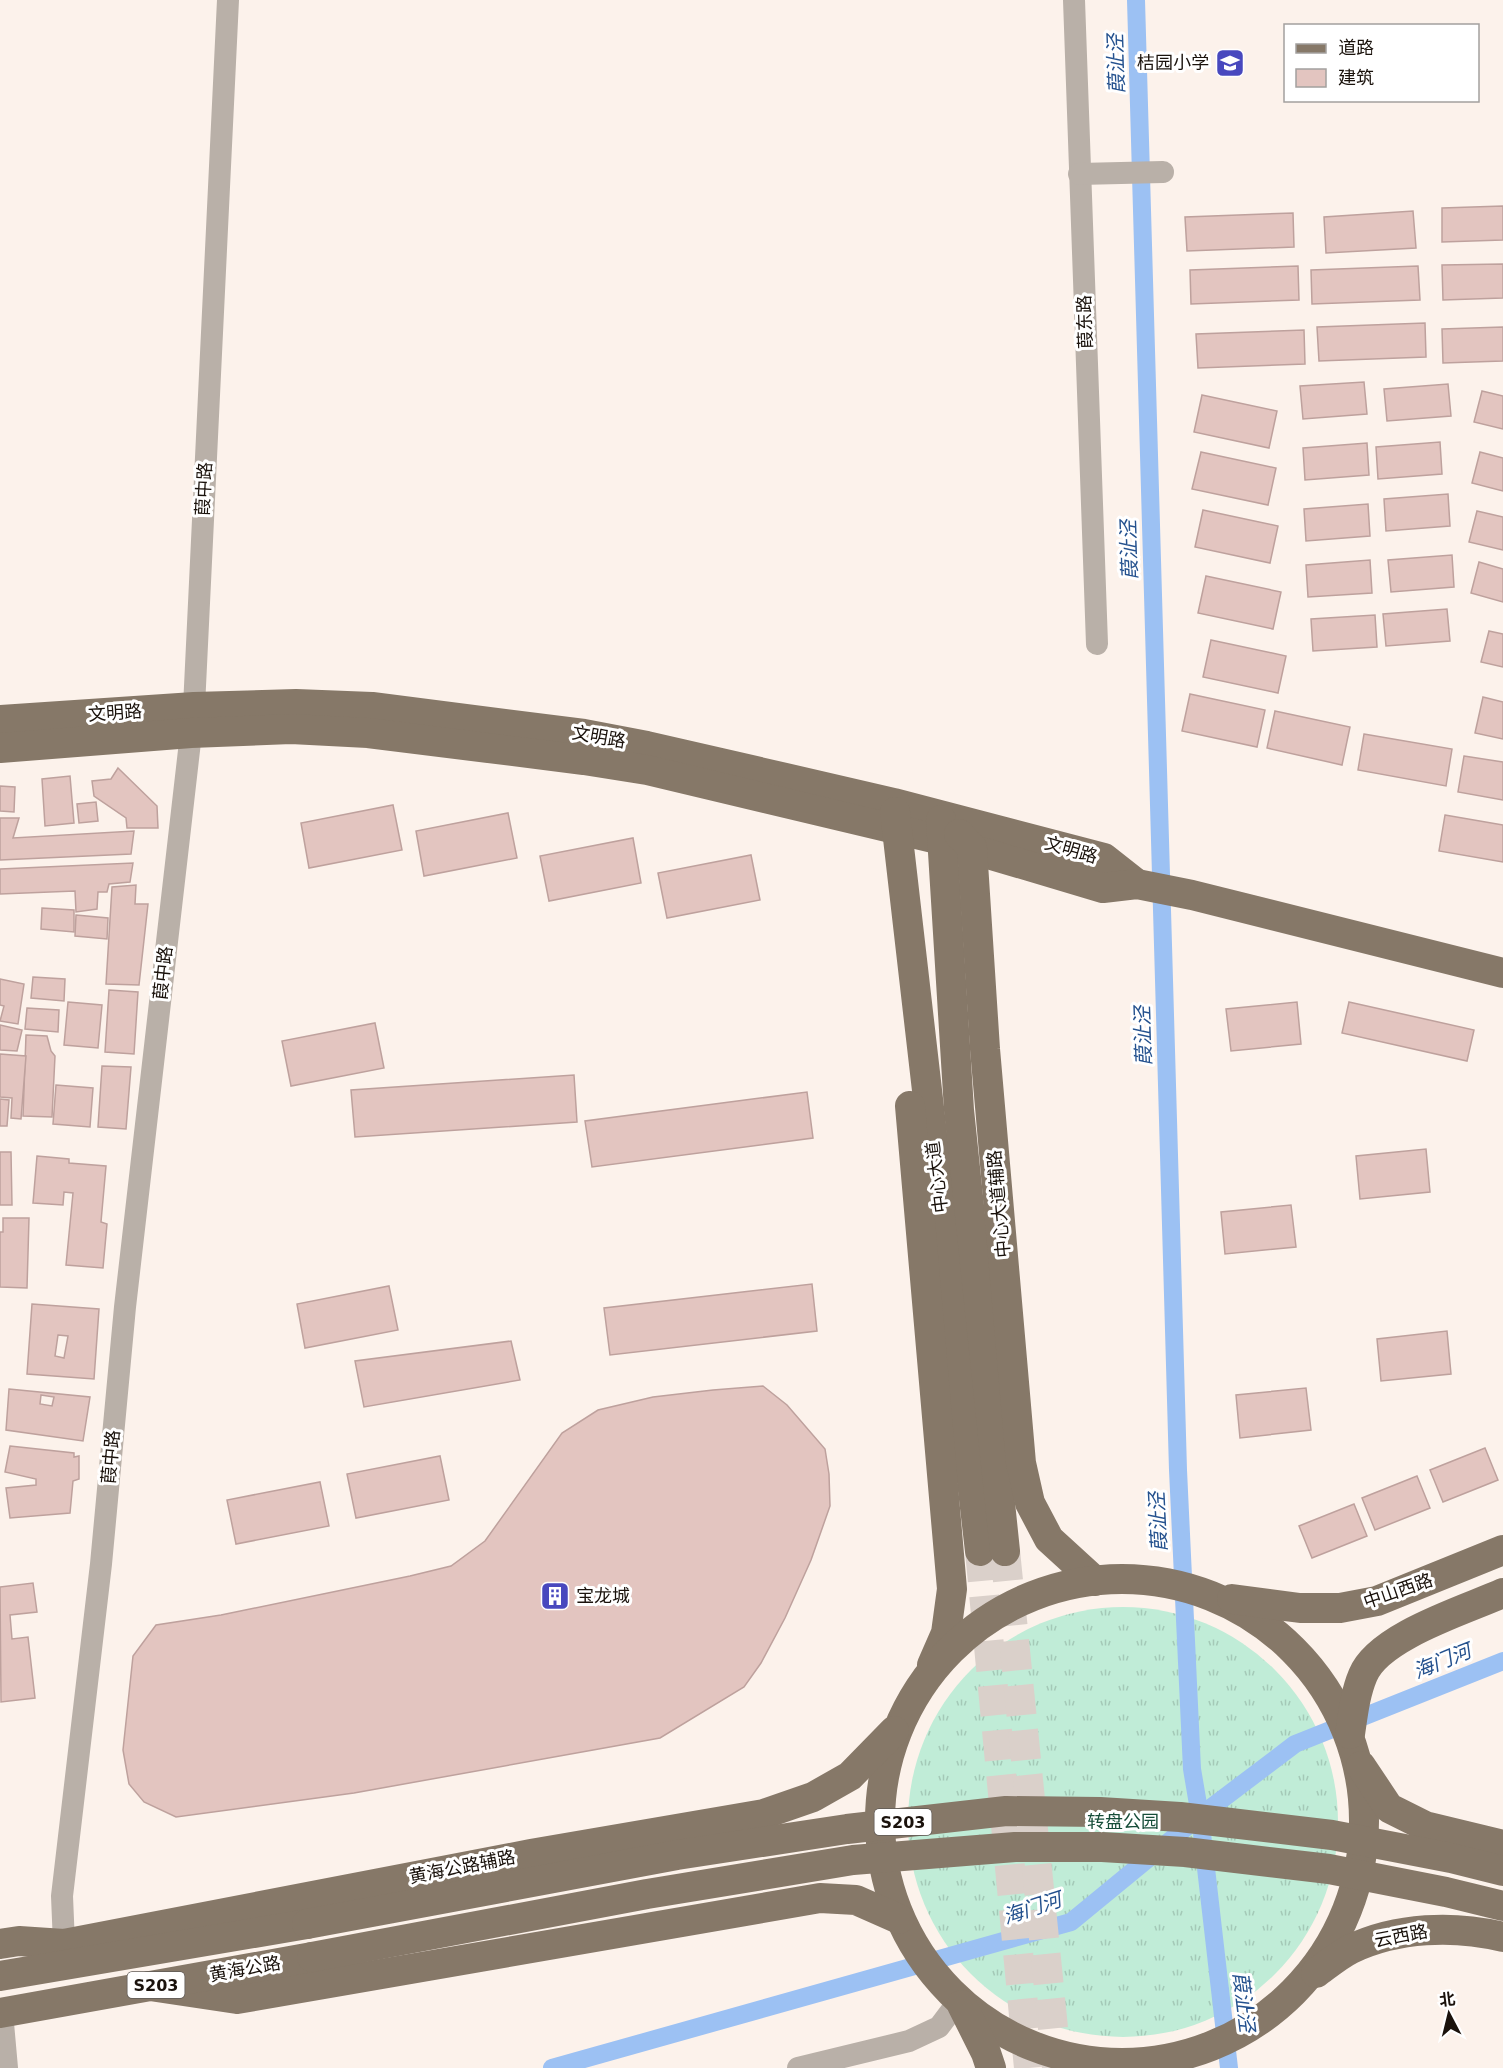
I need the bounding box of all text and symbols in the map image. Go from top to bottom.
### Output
legend [1284,24,1479,102]
water label: 葭沚泾 [1103,32,1129,94]
text: 道路 [1338,37,1374,58]
school or university icon: 桔园小学 [1214,47,1246,79]
place label: 桔园小学 [1137,52,1209,73]
text: 建筑 [1338,67,1374,88]
street label: 葭东路 [1073,295,1096,349]
street label: 葭中路 [192,461,215,516]
water label: 葭沚泾 [1116,518,1142,580]
street label: 文明路 [87,700,143,725]
street label: 文明路 [571,721,627,752]
street label: 文明路 [1042,832,1100,867]
street label: 葭中路 [149,945,176,1001]
water label: 葭沚泾 [1130,1004,1156,1066]
street label: 中心大道 [922,1140,951,1214]
street label: 中心大道辅路 [983,1149,1014,1259]
street label: 葭中路 [98,1429,123,1485]
water label: 葭沚泾 [1144,1489,1172,1553]
street label: 中山西路 [1360,1569,1435,1612]
building icon: 宝龙城 [539,1580,571,1612]
place label: 宝龙城 [576,1585,630,1606]
water label: 海门河 [1410,1637,1478,1683]
road number: S203 [874,1809,932,1835]
park label: 转盘公园 [1087,1811,1159,1832]
street label: 黄海公路辅路 [407,1846,517,1887]
water label: 海门河 [1000,1886,1068,1929]
street label: 云西路 [1372,1920,1429,1951]
street label: 黄海公路 [208,1952,282,1985]
water label: 葭沚泾 [1228,1971,1260,2035]
road number: S203 [128,1972,184,1998]
north arrow [1419,1984,1479,2044]
text: 北 [1438,1989,1456,2010]

